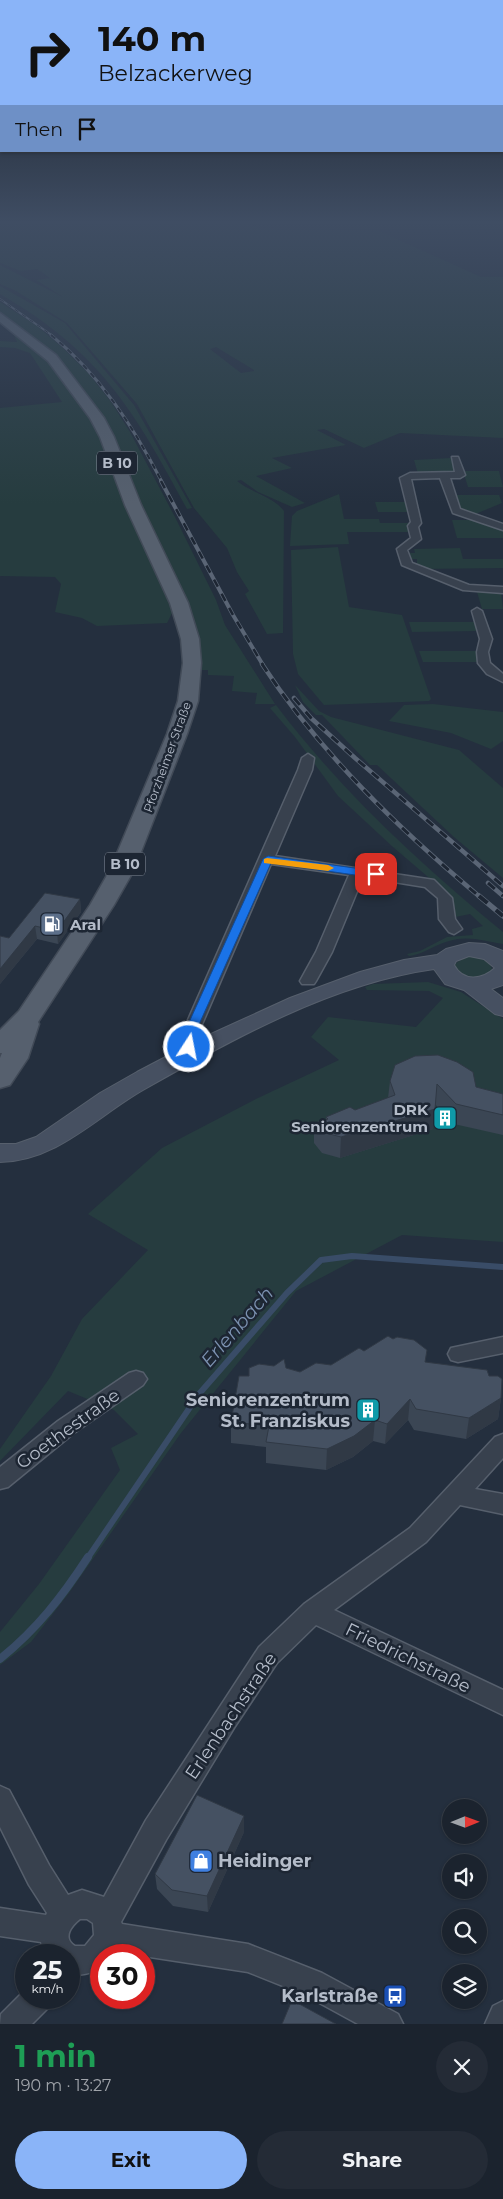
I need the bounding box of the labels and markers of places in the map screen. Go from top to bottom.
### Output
pin [355,853,397,895]
fuel station icon: Aral [39,911,65,937]
place label: Aral [69,915,101,934]
place label: DRK Seniorenzentrum [291,1100,429,1136]
building icon: DRK Seniorenzentrum [432,1105,458,1131]
place label: Seniorenzentrum St. Franziskus [186,1389,350,1432]
building icon: Seniorenzentrum St. Franziskus [355,1397,381,1423]
shop icon: Heidinger [188,1848,214,1874]
place label: Heidinger [218,1850,312,1872]
bus stop icon: Karlstraße [382,1983,408,2009]
place label: Karlstraße [281,1985,378,2007]

